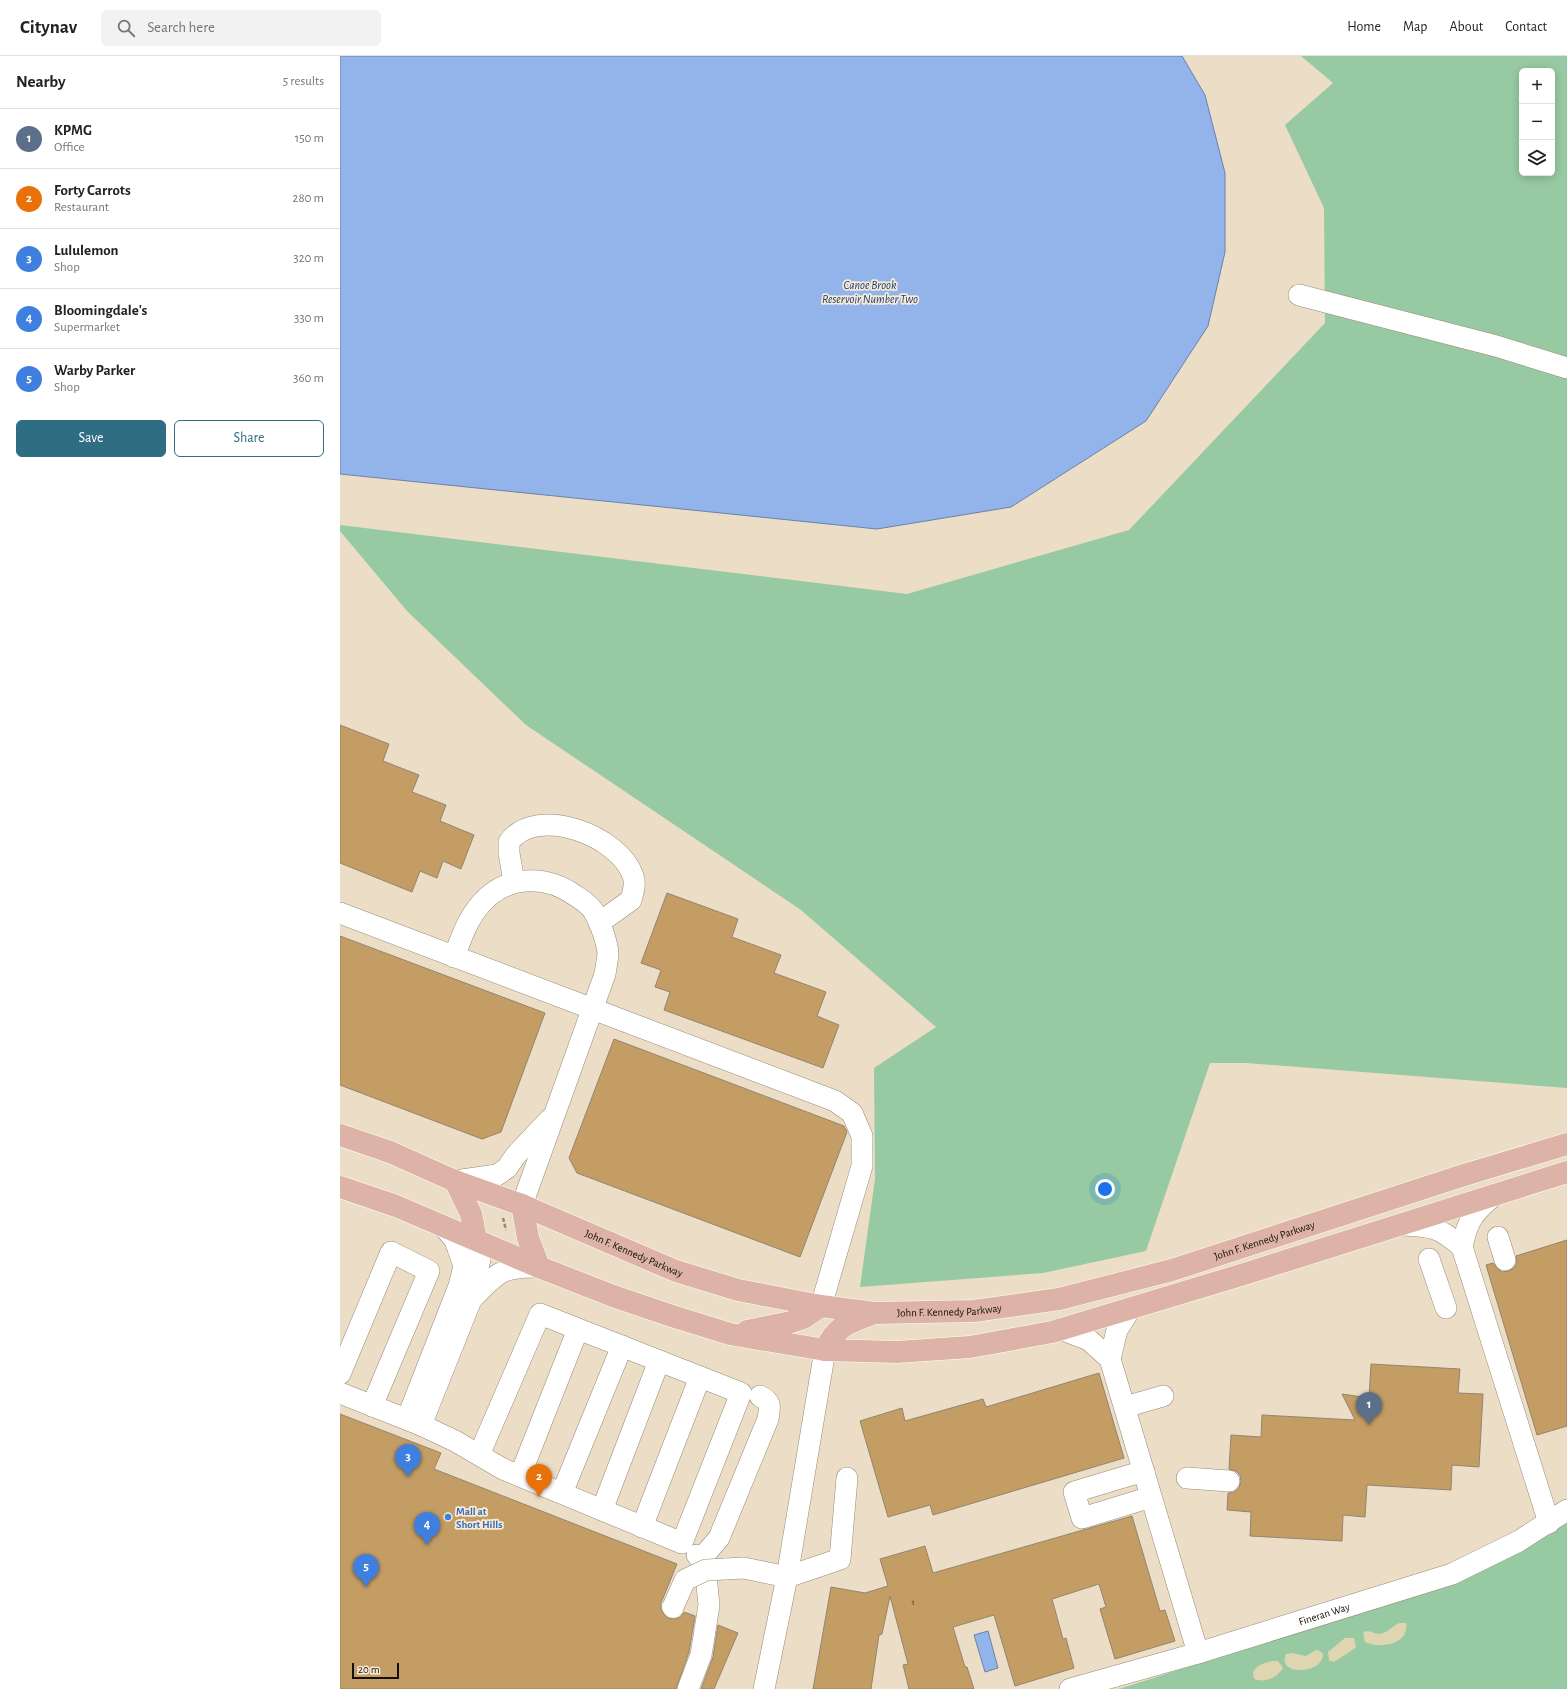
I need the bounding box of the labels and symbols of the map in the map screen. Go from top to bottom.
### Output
water label: Canoe Brook Reservoir Number Two [822,279,918,305]
your location [1095,1179,1115,1199]
street label: John F. Kennedy Parkway [1213,1218,1316,1261]
street label: John F. Kennedy Parkway [584,1227,684,1278]
street label: John F. Kennedy Parkway [897,1302,1003,1318]
pin: 1 [1356,1392,1382,1425]
pin: 3 [395,1444,421,1477]
pin: 2 [526,1464,552,1497]
place label: Mall at Short Hills [456,1506,502,1530]
pin: 4 [414,1512,440,1545]
marker: Mall at Short Hills [443,1512,453,1522]
pin: 5 [353,1554,379,1587]
house number: 1 [911,1598,915,1607]
street label: Fineran Way [1297,1601,1351,1627]
scale bar [352,1661,399,1680]

